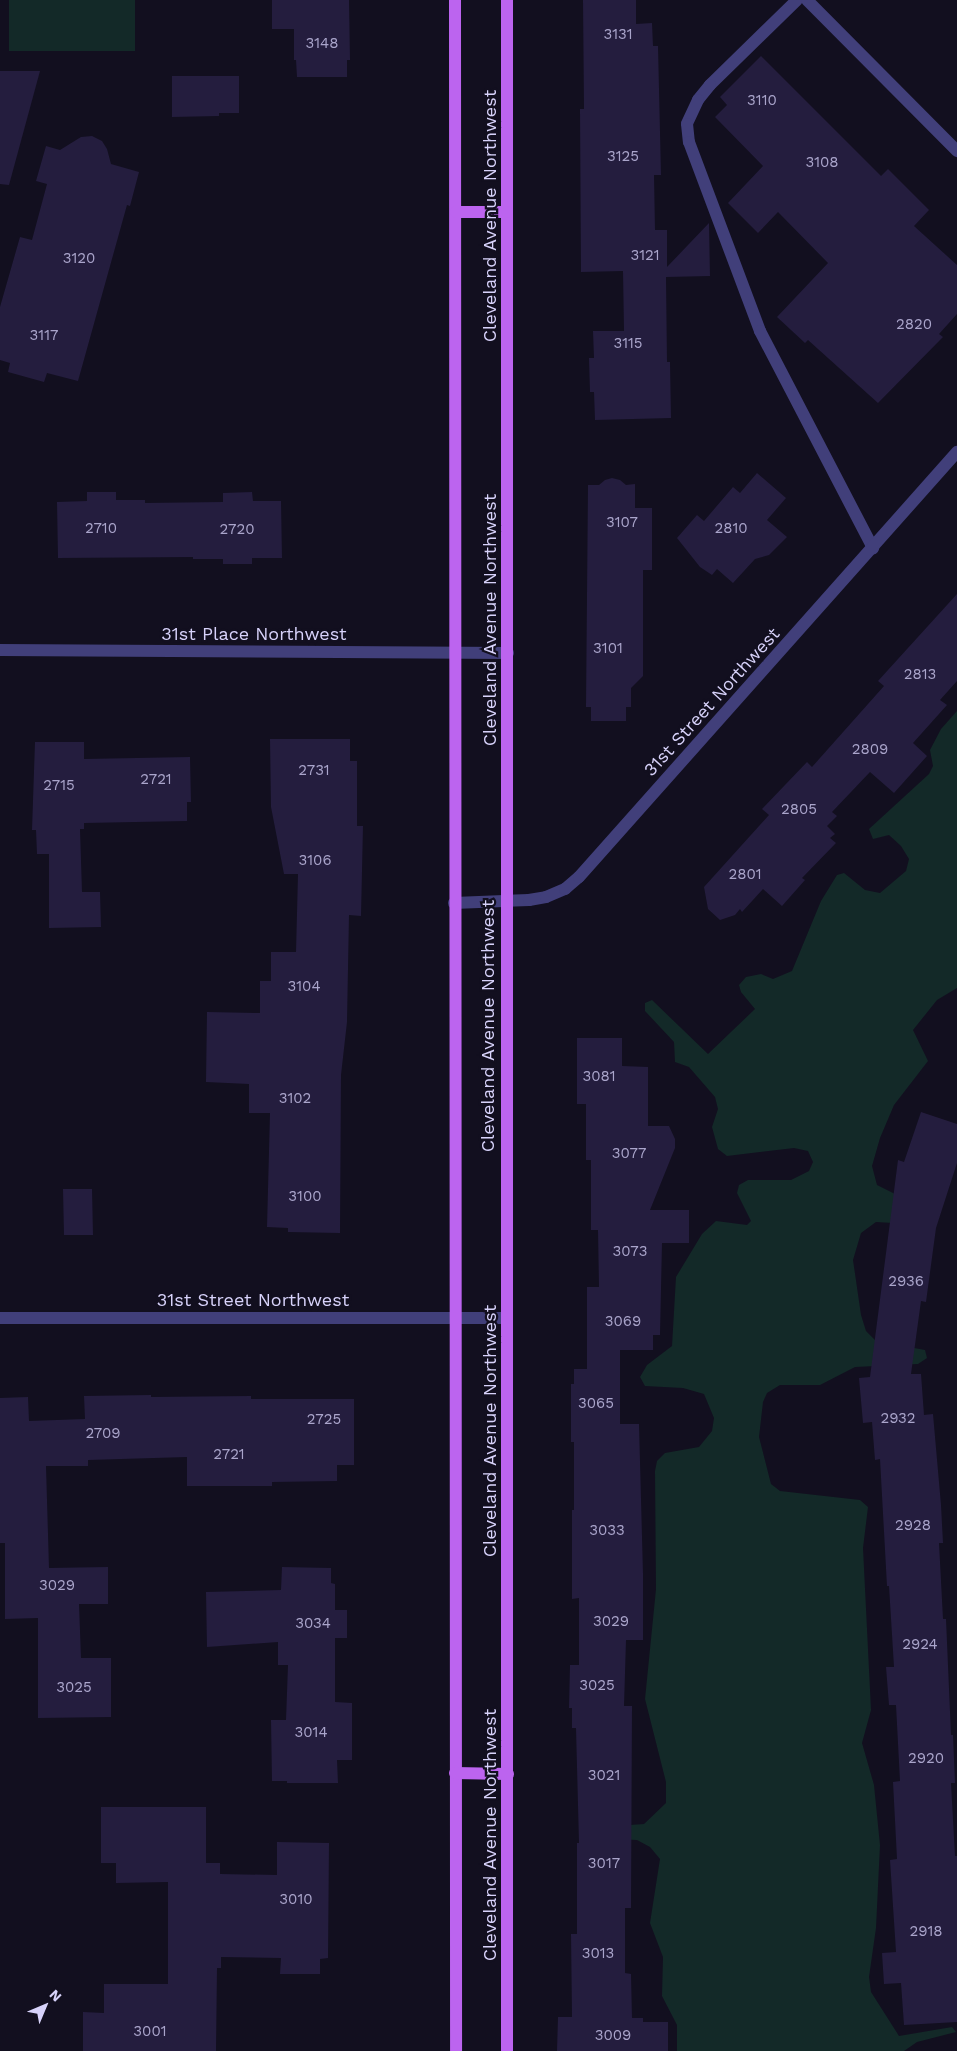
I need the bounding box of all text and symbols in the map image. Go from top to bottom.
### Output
house number: 3131 [603,26,633,44]
house number: 3148 [306,35,338,53]
street label: Cleveland Avenue Northwest [479,89,501,343]
house number: 3110 [747,92,777,110]
house number: 3125 [607,148,639,166]
house number: 3108 [805,154,839,172]
house number: 3121 [630,247,660,265]
house number: 3120 [63,250,95,268]
house number: 2820 [896,316,932,334]
house number: 3117 [30,327,58,345]
house number: 3115 [613,335,643,353]
street label: Cleveland Avenue Northwest [479,493,501,747]
house number: 3107 [606,514,638,532]
house number: 2710 [85,520,117,538]
house number: 2810 [714,520,748,538]
house number: 2720 [220,521,254,539]
street label: 31st Place Northwest [161,623,347,645]
street label: 31st Street Northwest [640,623,784,781]
house number: 3101 [593,640,623,658]
house number: 2813 [904,666,936,684]
house number: 2809 [852,741,888,759]
house number: 2731 [298,762,330,780]
house number: 2721 [140,771,172,789]
house number: 2715 [43,777,75,795]
house number: 2805 [781,801,817,819]
house number: 3106 [298,852,332,870]
house number: 2801 [728,866,762,884]
street label: Cleveland Avenue Northwest [477,899,499,1153]
house number: 3104 [287,978,321,996]
house number: 3081 [582,1068,616,1086]
house number: 3102 [279,1090,311,1108]
house number: 3077 [612,1145,646,1163]
house number: 3100 [288,1188,322,1206]
house number: 3073 [613,1243,647,1261]
house number: 2936 [888,1273,924,1291]
street label: 31st Street Northwest [157,1289,349,1311]
street label: Cleveland Avenue Northwest [479,1304,501,1558]
house number: 3069 [605,1313,641,1331]
house number: 3065 [578,1395,614,1413]
house number: 2932 [880,1410,916,1428]
house number: 2725 [307,1411,341,1429]
house number: 2709 [85,1425,121,1443]
house number: 2721 [213,1446,245,1464]
house number: 2928 [895,1517,931,1535]
house number: 3033 [589,1522,625,1540]
house number: 3029 [39,1577,75,1595]
house number: 3029 [593,1613,629,1631]
house number: 3034 [295,1615,331,1633]
house number: 2924 [902,1636,938,1654]
house number: 3025 [579,1677,615,1695]
house number: 3025 [56,1679,92,1697]
street label: Cleveland Avenue Northwest [479,1708,501,1962]
house number: 3014 [294,1724,328,1742]
house number: 2920 [908,1750,944,1768]
house number: 3021 [588,1767,620,1785]
house number: 3017 [588,1855,620,1873]
house number: 3010 [279,1891,313,1909]
house number: 2918 [909,1923,943,1941]
house number: 3013 [582,1945,614,1963]
north arrow [20,1981,70,2031]
text: N [46,1986,65,2005]
house number: 3001 [133,2023,167,2041]
house number: 3009 [595,2027,631,2045]

